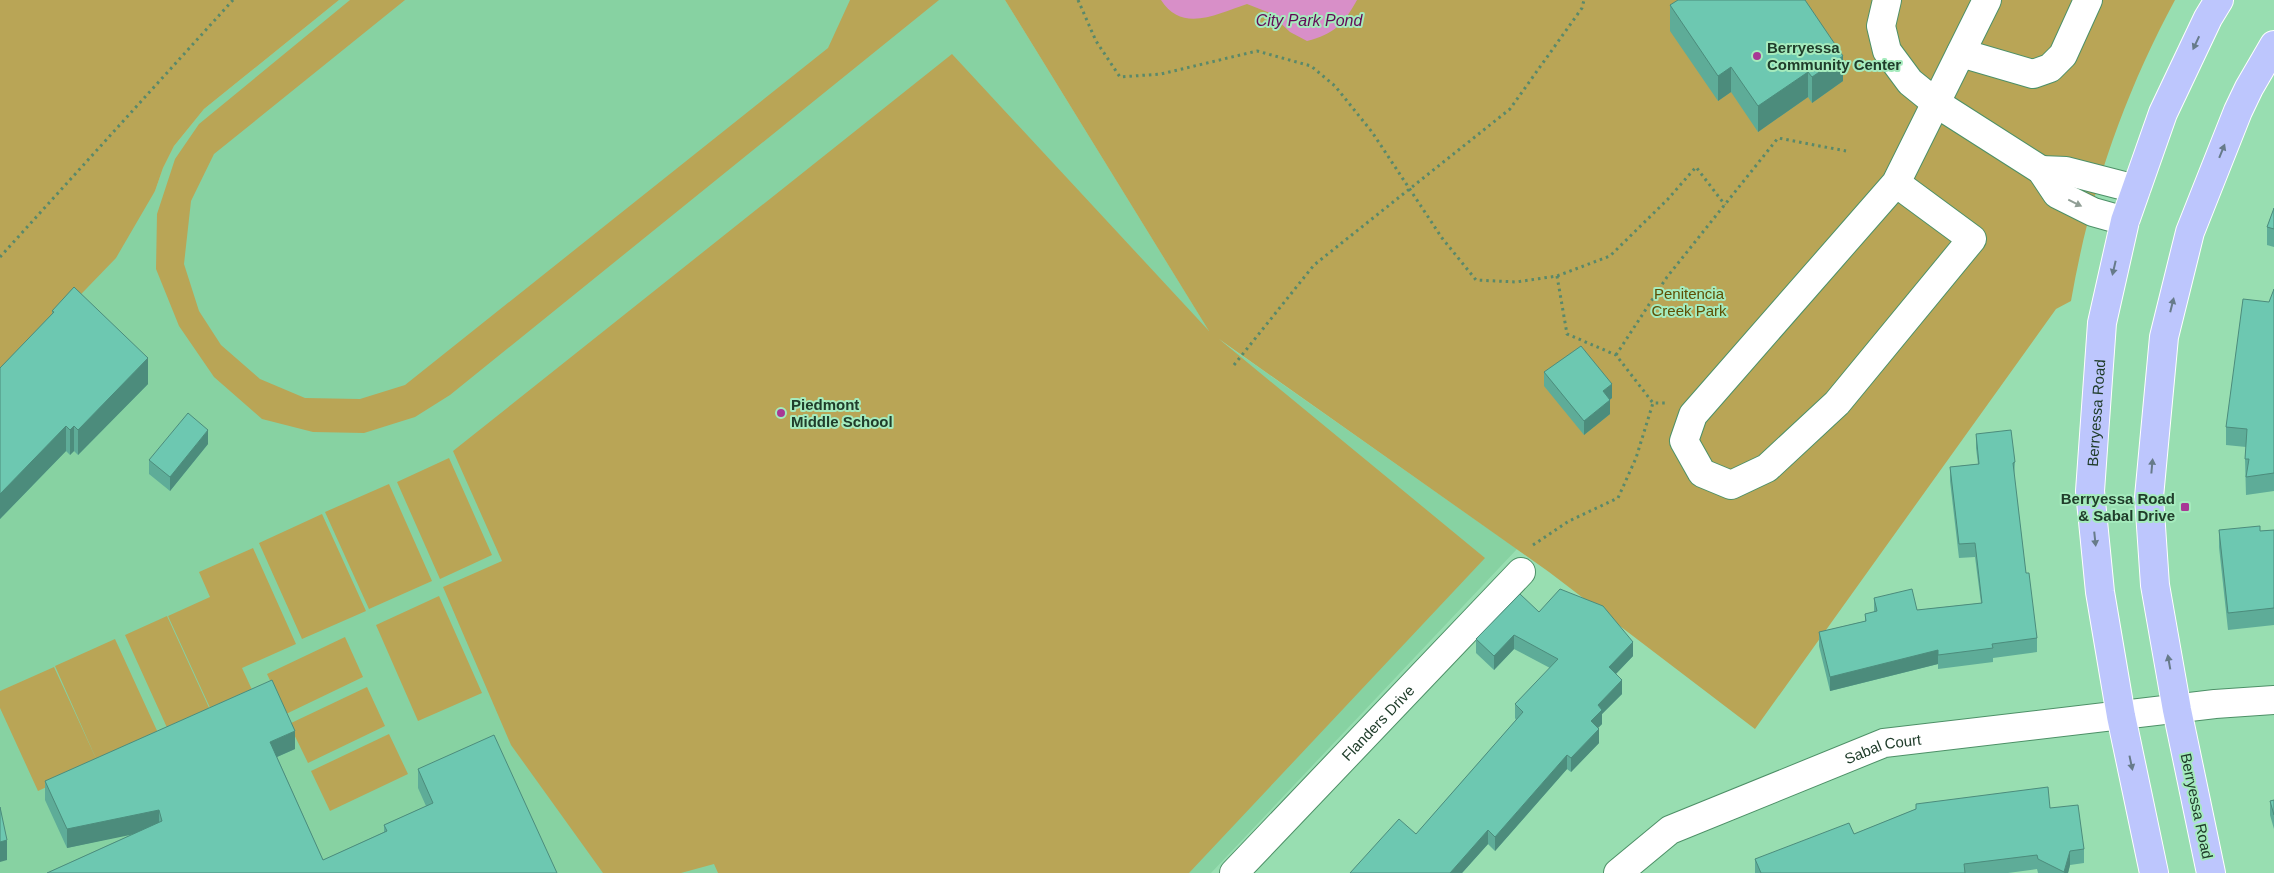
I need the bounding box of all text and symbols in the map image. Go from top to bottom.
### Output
water label: City Park Pond [1256,12,1363,29]
one-way arrow [2192,36,2200,50]
place label: Berryessa Community Center [1767,39,1901,73]
marker: Berryessa Community Center [1751,50,1763,62]
one-way arrow [2218,144,2226,158]
one-way arrow [2068,199,2082,207]
one-way arrow [2110,261,2118,276]
park label: Penitencia Creek Park [1651,285,1727,319]
one-way arrow [2168,298,2176,313]
street label: Berryessa Road [2083,359,2108,467]
place label: Piedmont Middle School [791,396,893,430]
marker: Piedmont Middle School [775,407,787,419]
one-way arrow [2148,458,2156,474]
place label: Berryessa Road & Sabal Drive [2061,490,2175,524]
marker: Berryessa Road & Sabal Drive [2179,501,2191,513]
one-way arrow [2091,531,2099,547]
one-way arrow [2164,654,2172,670]
street label: Flanders Drive [1338,681,1417,764]
street label: Sabal Court [1842,730,1923,767]
street label: Berryessa Road [2178,752,2216,860]
one-way arrow [2127,756,2135,771]

